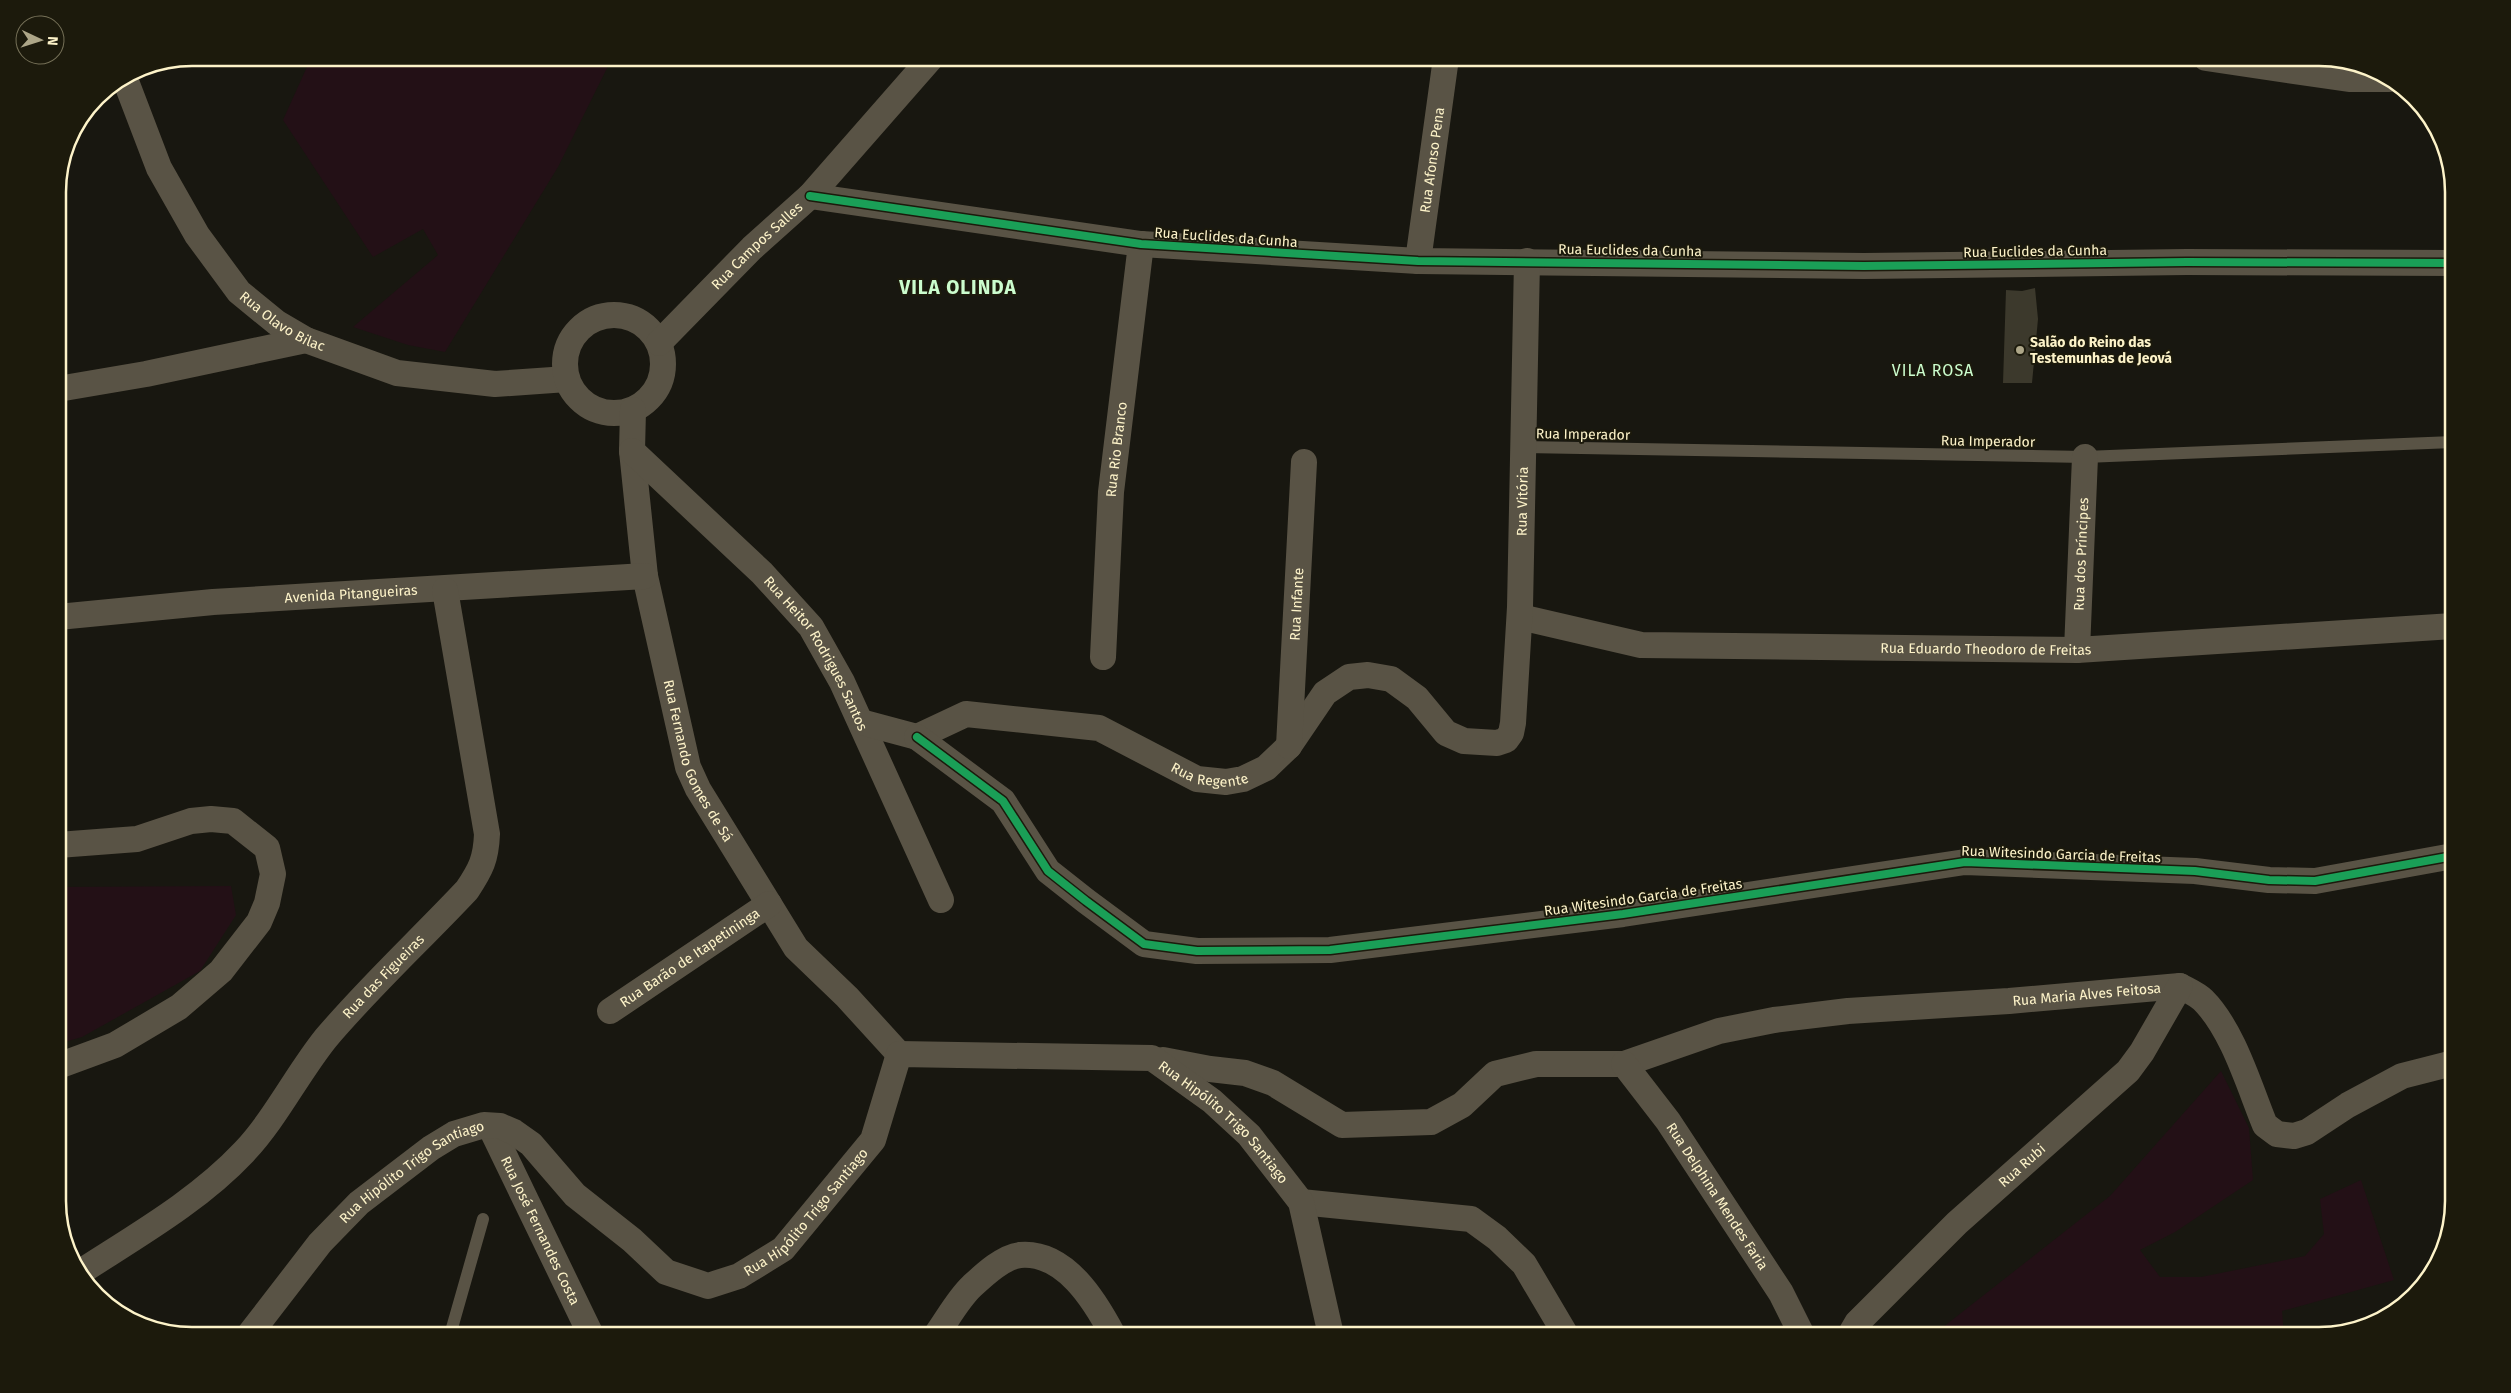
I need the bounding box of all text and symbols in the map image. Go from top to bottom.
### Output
north arrow [15,15,65,65]
text: N [44,36,61,46]
street label: Rua Afonso Pena [1417,106,1448,214]
street label: Rua Campos Salles [708,198,807,293]
street label: Rua Euclides da Cunha [1154,224,1298,251]
street label: Rua Euclides da Cunha [1558,241,1702,260]
street label: Rua Euclides da Cunha [1963,242,2107,261]
district label: VILA OLINDA [898,276,1017,299]
street label: Rua Olavo Bilac [236,288,327,355]
place label: Salão do Reino das Testemunhas de Jeová [2030,334,2172,367]
marker: Salão do Reino das Testemunhas de Jeová [2014,344,2026,356]
district label: VILA ROSA [1892,361,1974,380]
street label: Rua Rio Branco [1103,401,1131,498]
street label: Rua Imperador [1536,425,1631,444]
street label: Rua Imperador [1941,432,2036,451]
street label: Rua Vitória [1513,466,1532,536]
street label: Rua dos Príncipes [2071,497,2092,611]
street label: Rua Infante [1287,567,1307,641]
street label: Rua Heitor Rodrigues Santos [760,573,871,734]
street label: Avenida Pitangueiras [284,582,418,607]
street label: Rua Eduardo Theodoro de Freitas [1880,640,2092,659]
street label: Rua Fernando Gomes de Sá [660,678,736,845]
street label: Rua Regente [1168,759,1251,791]
street label: Rua Witesindo Garcia de Freitas [1961,843,2162,866]
street label: Rua Witesindo Garcia de Freitas [1543,875,1744,920]
street label: Rua Barão de Itapetininga [617,905,763,1011]
street label: Rua das Figueiras [339,931,428,1022]
street label: Rua Maria Alves Feitosa [2012,980,2162,1010]
street label: Rua Hipólito Trigo Santiago [1155,1057,1292,1187]
street label: Rua Hipólito Trigo Santiago [336,1117,486,1227]
street label: Rua Delphina Mendes Faria [1663,1120,1771,1273]
street label: Rua Rubi [1995,1141,2049,1191]
street label: Rua Hipólito Trigo Santiago [741,1145,872,1280]
street label: Rua José Fernandes Costa [497,1154,583,1308]

